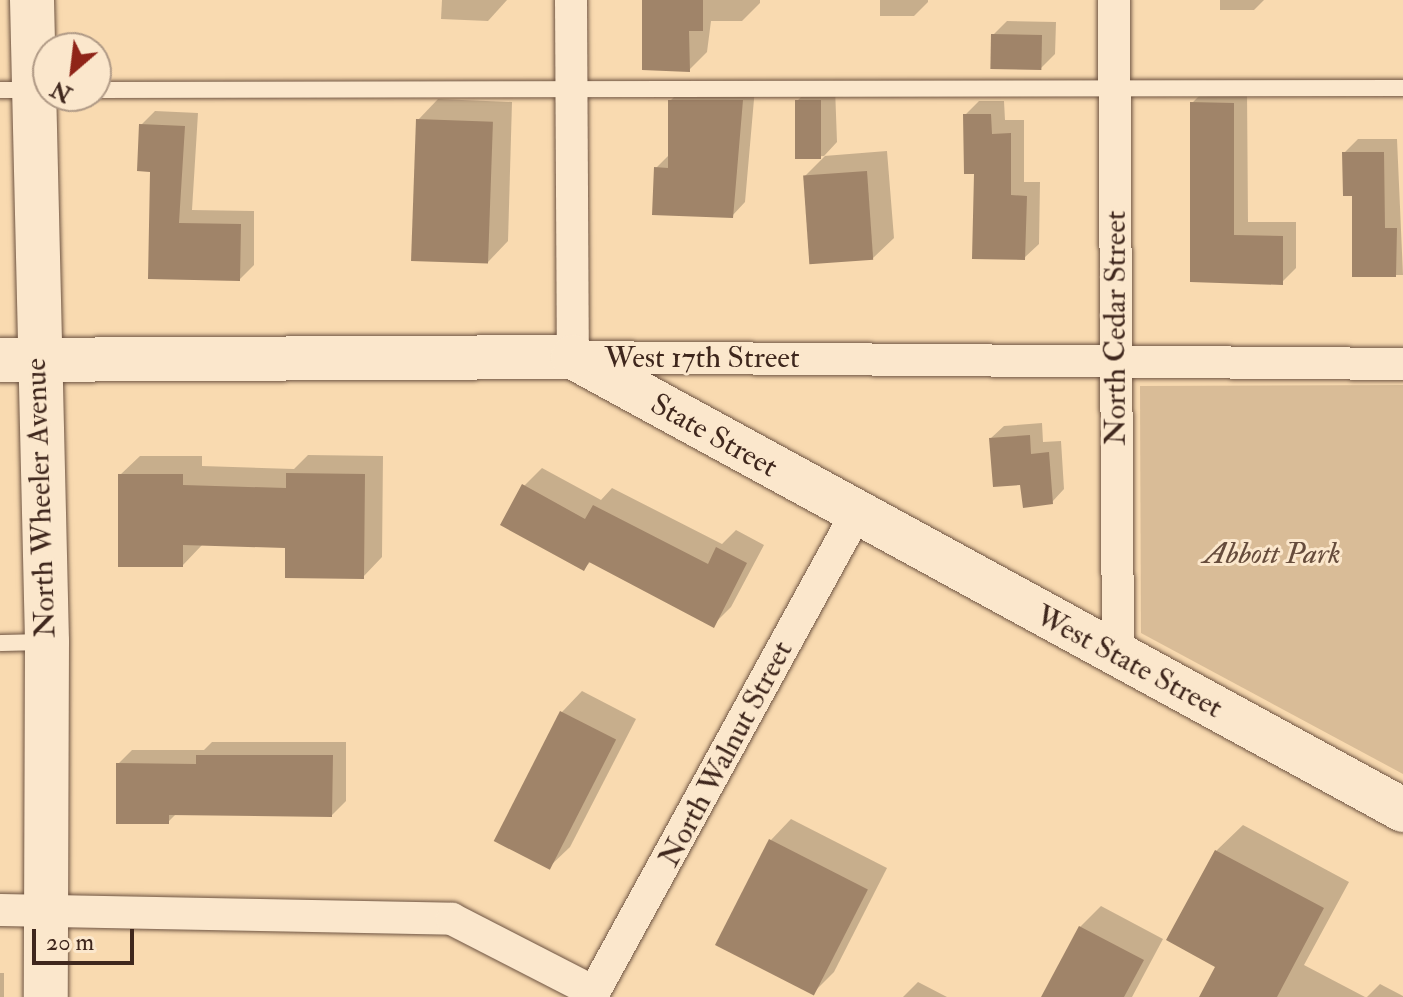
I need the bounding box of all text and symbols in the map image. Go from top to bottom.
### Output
north arrow [32,32,112,112]
text: N [46,74,77,108]
street label: North Cedar Street [1098,211,1134,445]
street label: West 17th Street [604,340,800,376]
street label: North Wheeler Avenue [18,358,64,638]
street label: State Street [644,386,784,486]
park label: Abbott Park [1203,536,1341,572]
street label: West State Street [1029,598,1229,726]
street label: North Walnut Street [651,635,801,873]
scale bar [36,913,138,963]
text: 20 m [46,927,94,958]

